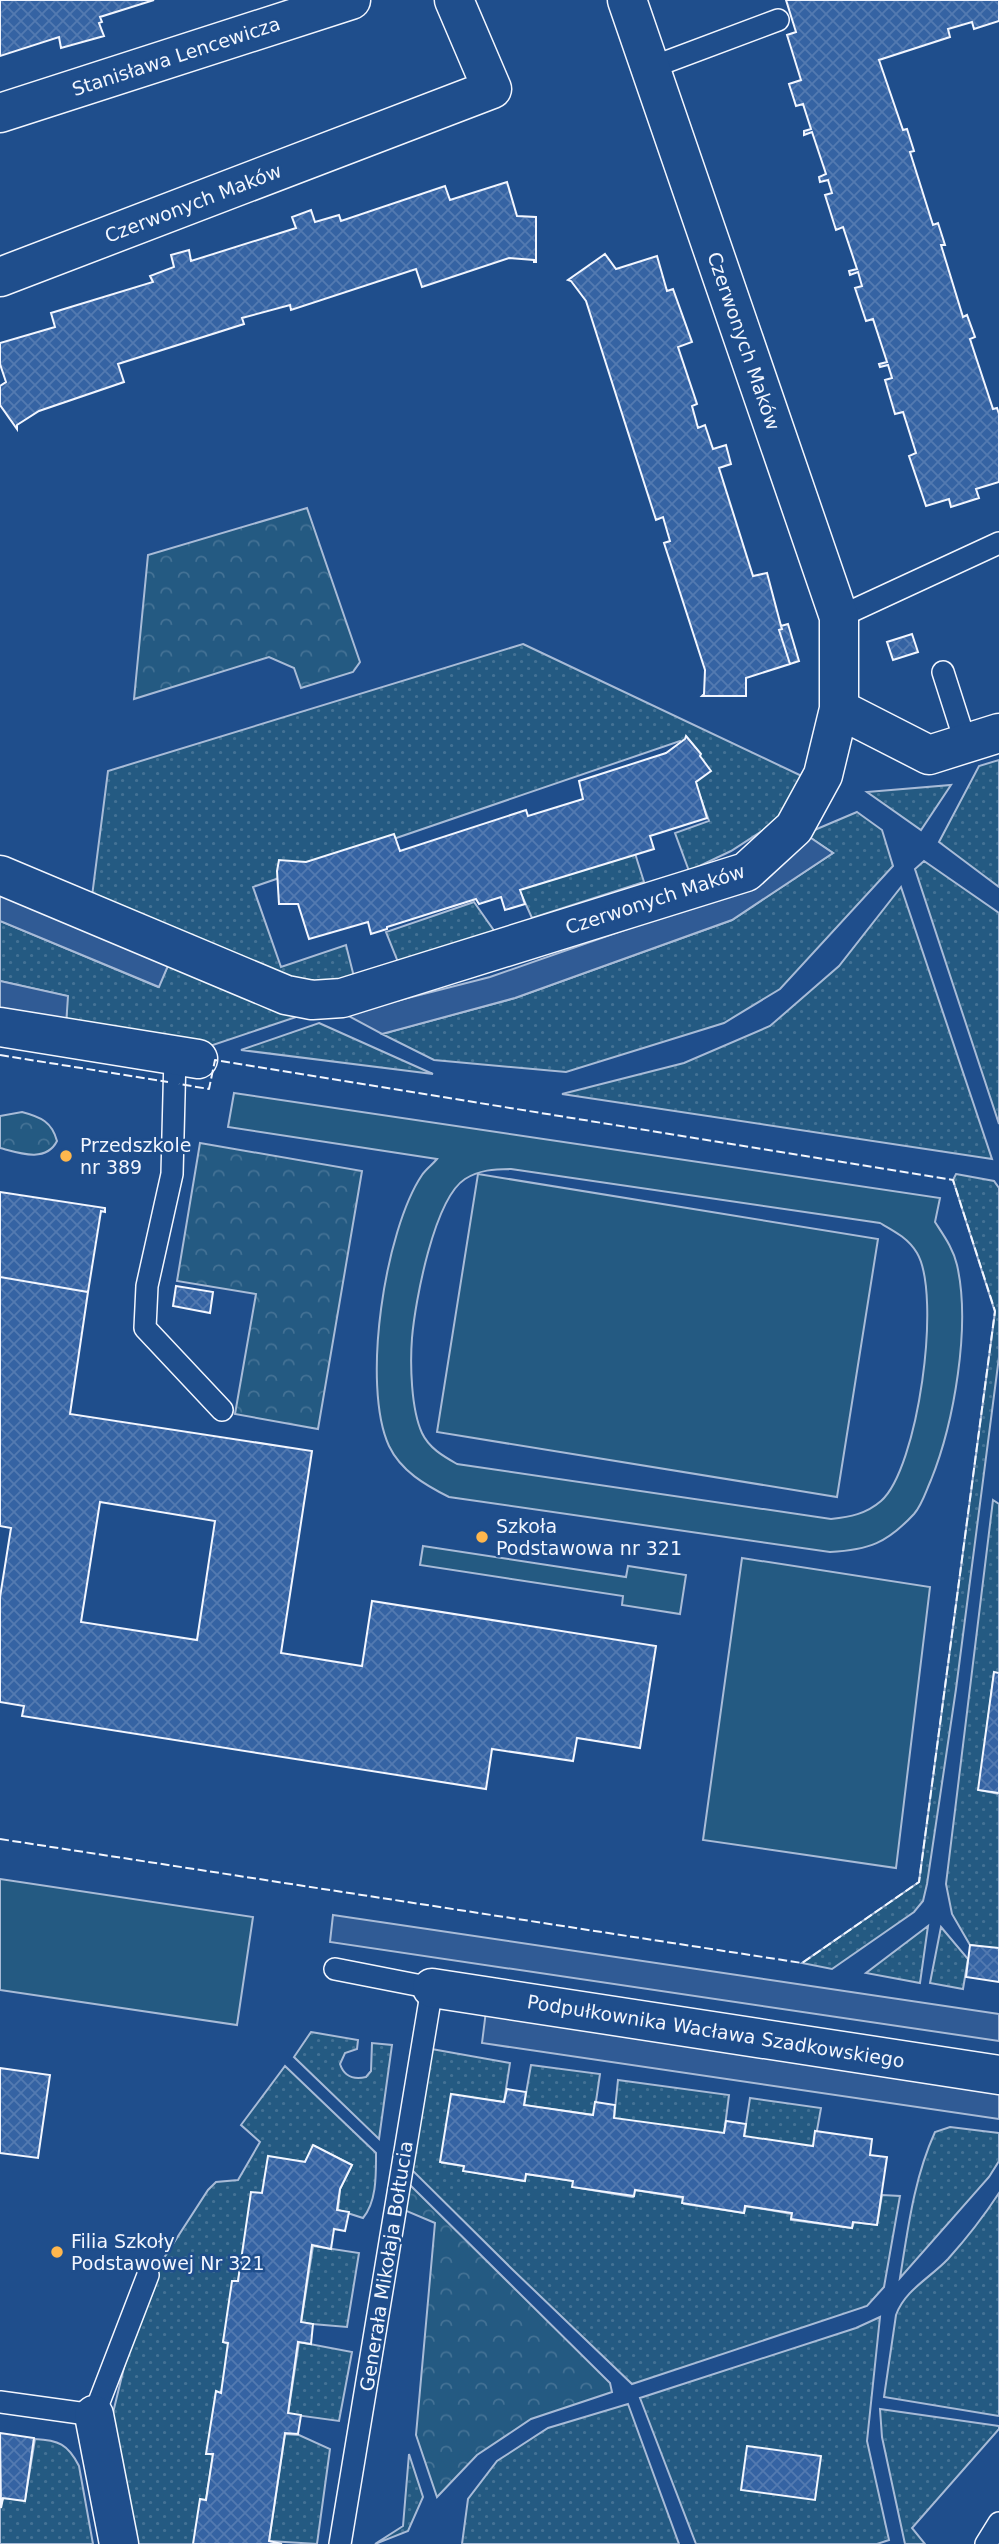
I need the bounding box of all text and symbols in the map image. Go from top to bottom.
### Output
street label: Stanisława Lencewicza [69,12,283,100]
street label: Czerwonych Maków [102,159,284,247]
street label: Czerwonych Maków [703,249,785,433]
street label: Czerwonych Maków [563,860,747,938]
place label: Przedszkole nr 389 [80,1134,191,1178]
marker: Przedszkole nr 389 [58,1148,74,1164]
place label: Szkoła Podstawowa nr 321 [496,1515,682,1559]
marker: Szkoła Podstawowa nr 321 [474,1529,490,1545]
street label: Podpułkownika Wacława Szadkowskiego [526,1990,906,2072]
street label: Generała Mikołaja Bołtucia [355,2139,417,2393]
place label: Filia Szkoły Podstawowej Nr 321 [71,2230,265,2274]
marker: Filia Szkoły Podstawowej Nr 321 [49,2244,65,2260]

